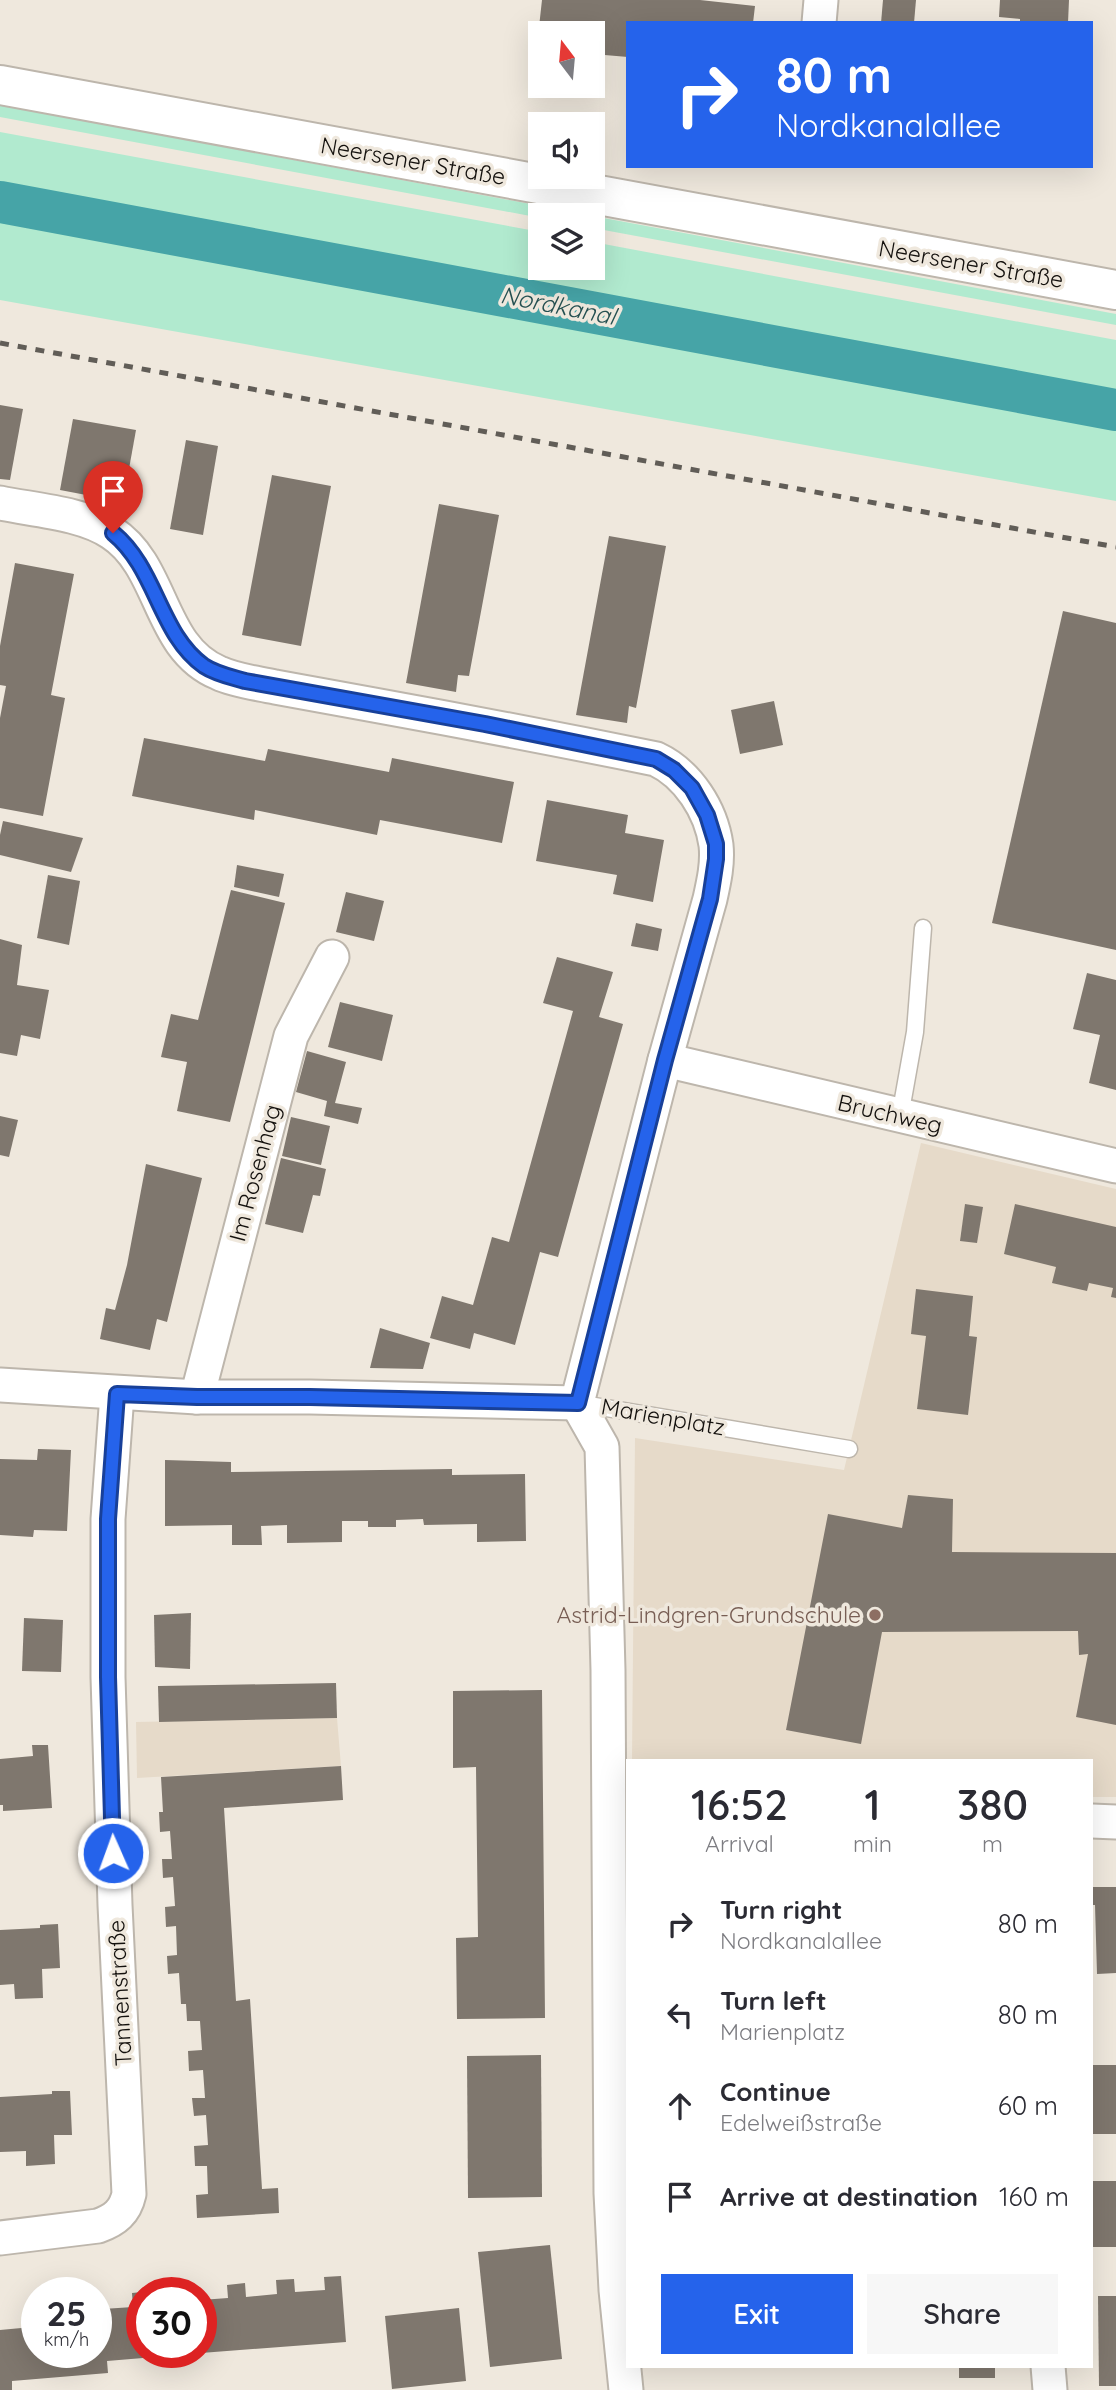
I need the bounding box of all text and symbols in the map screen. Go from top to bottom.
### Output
north arrow [528,21,606,98]
map controls [528,21,605,280]
text: 80 m [776,44,892,105]
icon: right [661,49,752,140]
text: Nordkanalallee [776,105,1001,145]
button: sound [528,112,605,189]
street label: Neersener Straße [319,130,508,191]
button: layers [528,203,605,280]
street label: Neersener Straße [877,233,1066,294]
water label: Nordkanal [498,279,621,331]
pin [83,461,143,533]
icon: arrive [94,472,132,510]
street label: Bruchweg [835,1087,945,1140]
street label: Im Rosenhag [222,1101,287,1245]
street label: Marienplatz [599,1391,727,1442]
place label: Astrid-Lindgren-Grundschule [556,1600,861,1629]
marker: Astrid-Lindgren-Grundschule [867,1607,883,1623]
text: 16:52 [691,1778,788,1831]
text: 1 [864,1778,881,1831]
text: 380 [957,1778,1028,1831]
position arrow [76,1816,150,1890]
text: Arrival [705,1829,774,1858]
text: min [853,1829,892,1858]
text: m [982,1829,1003,1858]
text: Turn right [720,1893,842,1926]
icon: right [661,1905,699,1943]
text: 80 m [998,1907,1058,1940]
street label: Tannenstraße [101,1919,138,2067]
text: Nordkanalallee [720,1926,882,1955]
text: Turn left [720,1984,827,2017]
icon: left [661,1996,699,2034]
text: 80 m [998,1998,1058,2031]
text: Marienplatz [720,2017,845,2046]
text: Continue [720,2075,831,2108]
icon: ahead [661,2087,699,2125]
text: 60 m [998,2089,1058,2122]
text: Edelweißstraße [720,2108,882,2137]
icon: arrive [661,2178,699,2216]
text: Arrive at destination [720,2180,978,2213]
text: 160 m [999,2180,1069,2213]
button: Exit [661,2274,853,2354]
button: Share [867,2274,1058,2354]
speed limit sign: 30 [126,2277,217,2368]
text: 25 [46,2291,87,2335]
text: km/h [44,2328,89,2351]

